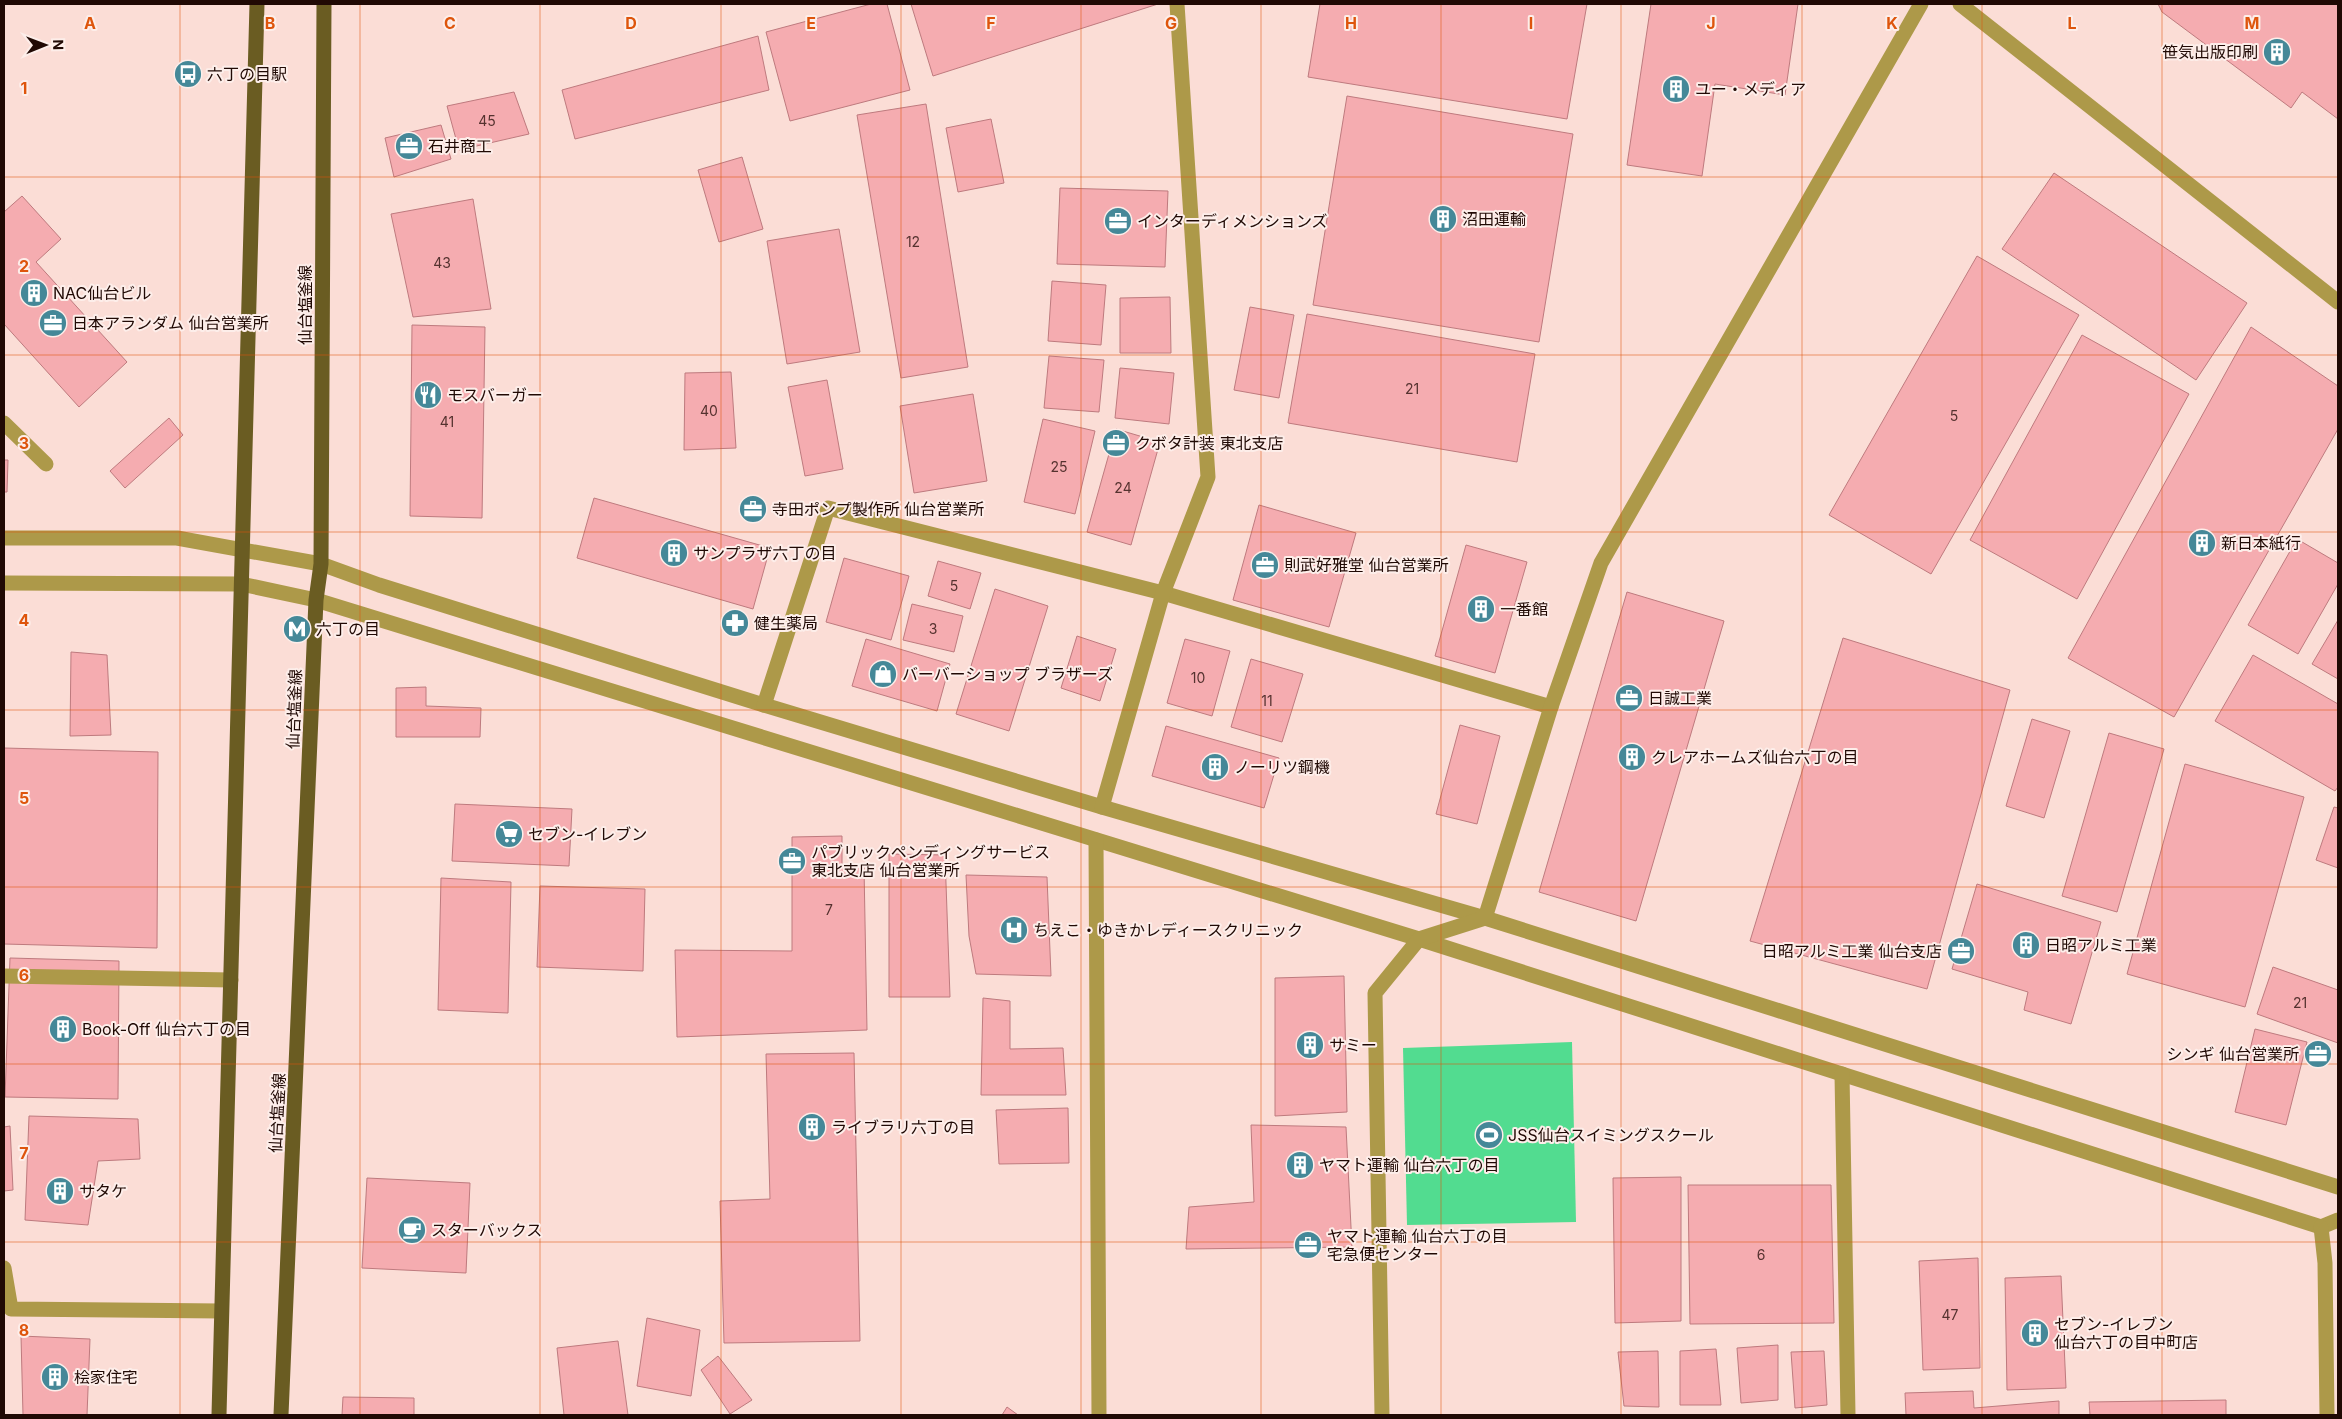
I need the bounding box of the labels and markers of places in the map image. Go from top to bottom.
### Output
building icon: 笹気出版印刷 [2262,37,2292,67]
place label: 笹気出版印刷 [2162,42,2258,62]
bus stop icon: 六丁の目駅 [173,59,203,89]
place label: 六丁の目駅 [207,64,287,84]
building icon: ユー・メディア [1661,74,1691,104]
place label: ユー・メディア [1695,79,1806,99]
office icon: 石井商工 [394,131,424,161]
place label: 石井商工 [428,136,492,156]
building icon: 沼田運輸 [1428,204,1458,234]
office icon: インターディメンションズ [1103,206,1133,236]
place label: 沼田運輸 [1462,209,1526,229]
place label: インターディメンションズ [1137,211,1328,231]
building icon: NAC仙台ビル [19,278,49,308]
place label: NAC仙台ビル [53,283,151,303]
office icon: 日本アランダム 仙台営業所 [38,308,68,338]
place label: 日本アランダム 仙台営業所 [72,313,269,333]
restaurant icon: モスバーガー [413,380,443,410]
place label: モスバーガー [447,385,543,405]
office icon: クボタ計装 東北支店 [1101,428,1131,458]
place label: クボタ計装 東北支店 [1135,433,1284,453]
office icon: 寺田ポンプ製作所 仙台営業所 [738,494,768,524]
place label: 寺田ポンプ製作所 仙台営業所 [772,499,984,519]
building icon: 新日本紙行 [2187,528,2217,558]
place label: 新日本紙行 [2221,533,2301,553]
building icon: サンプラザ六丁の目 [659,538,689,568]
place label: サンプラザ六丁の目 [693,543,837,563]
office icon: 則武好雅堂 仙台営業所 [1250,550,1280,580]
place label: 則武好雅堂 仙台営業所 [1284,555,1449,575]
building icon: 一番館 [1466,594,1496,624]
place label: 一番館 [1500,599,1548,619]
pharmacy icon: 健生薬局 [720,608,750,638]
place label: 健生薬局 [754,613,818,633]
metro station icon: 六丁の目 [282,614,312,644]
place label: 六丁の目 [316,619,380,639]
shop icon: バーバーショップ ブラザーズ [868,659,898,689]
place label: バーバーショップ ブラザーズ [902,664,1113,684]
office icon: 日誠工業 [1614,683,1644,713]
place label: 日誠工業 [1648,688,1712,708]
building icon: クレアホームズ仙台六丁の目 [1617,742,1647,772]
place label: クレアホームズ仙台六丁の目 [1651,747,1859,767]
building icon: ノーリツ鋼機 [1200,752,1230,782]
place label: ノーリツ鋼機 [1234,757,1330,777]
supermarket icon: セブン-イレブン [494,819,524,849]
place label: セブン-イレブン [528,824,647,844]
place label: パブリックペンディングサービス 東北支店 仙台営業所 [811,842,1050,880]
office icon: パブリックペンディングサービス 東北支店 仙台営業所 [777,846,807,876]
hospital icon: ちえこ・ゆきかレディースクリニック [999,915,1029,945]
place label: ちえこ・ゆきかレディースクリニック [1033,920,1303,940]
building icon: 日昭アルミ工業 [2011,930,2041,960]
place label: 日昭アルミ工業 [2045,935,2157,955]
office icon: 日昭アルミ工業 仙台支店 [1946,936,1976,966]
place label: 日昭アルミ工業 仙台支店 [1762,941,1942,961]
building icon: Book-Off 仙台六丁の目 [48,1014,78,1044]
place label: Book-Off 仙台六丁の目 [82,1019,251,1039]
building icon: サミー [1295,1030,1325,1060]
place label: サミー [1329,1035,1377,1055]
office icon: シンギ 仙台営業所 [2303,1039,2333,1069]
place label: シンギ 仙台営業所 [2166,1044,2299,1064]
building icon: ライブラリ六丁の目 [797,1112,827,1142]
place label: ライブラリ六丁の目 [831,1117,975,1137]
sports icon: JSS仙台スイミングスクール [1474,1120,1504,1150]
place label: JSS仙台スイミングスクール [1508,1125,1714,1145]
building icon: ヤマト運輸 仙台六丁の目 [1285,1150,1315,1180]
place label: ヤマト運輸 仙台六丁の目 [1319,1155,1500,1175]
building icon: サタケ [45,1176,75,1206]
place label: サタケ [79,1181,127,1201]
cafe icon: スターバックス [397,1215,427,1245]
place label: スターバックス [431,1220,542,1240]
place label: ヤマト運輸 仙台六丁の目 宅急便センター [1327,1226,1508,1264]
office icon: ヤマト運輸 仙台六丁の目 宅急便センター [1293,1230,1323,1260]
place label: セブン-イレブン 仙台六丁の目中町店 [2054,1314,2198,1352]
building icon: セブン-イレブン 仙台六丁の目中町店 [2020,1318,2050,1348]
building icon: 桧家住宅 [40,1362,70,1392]
place label: 桧家住宅 [74,1367,138,1387]

